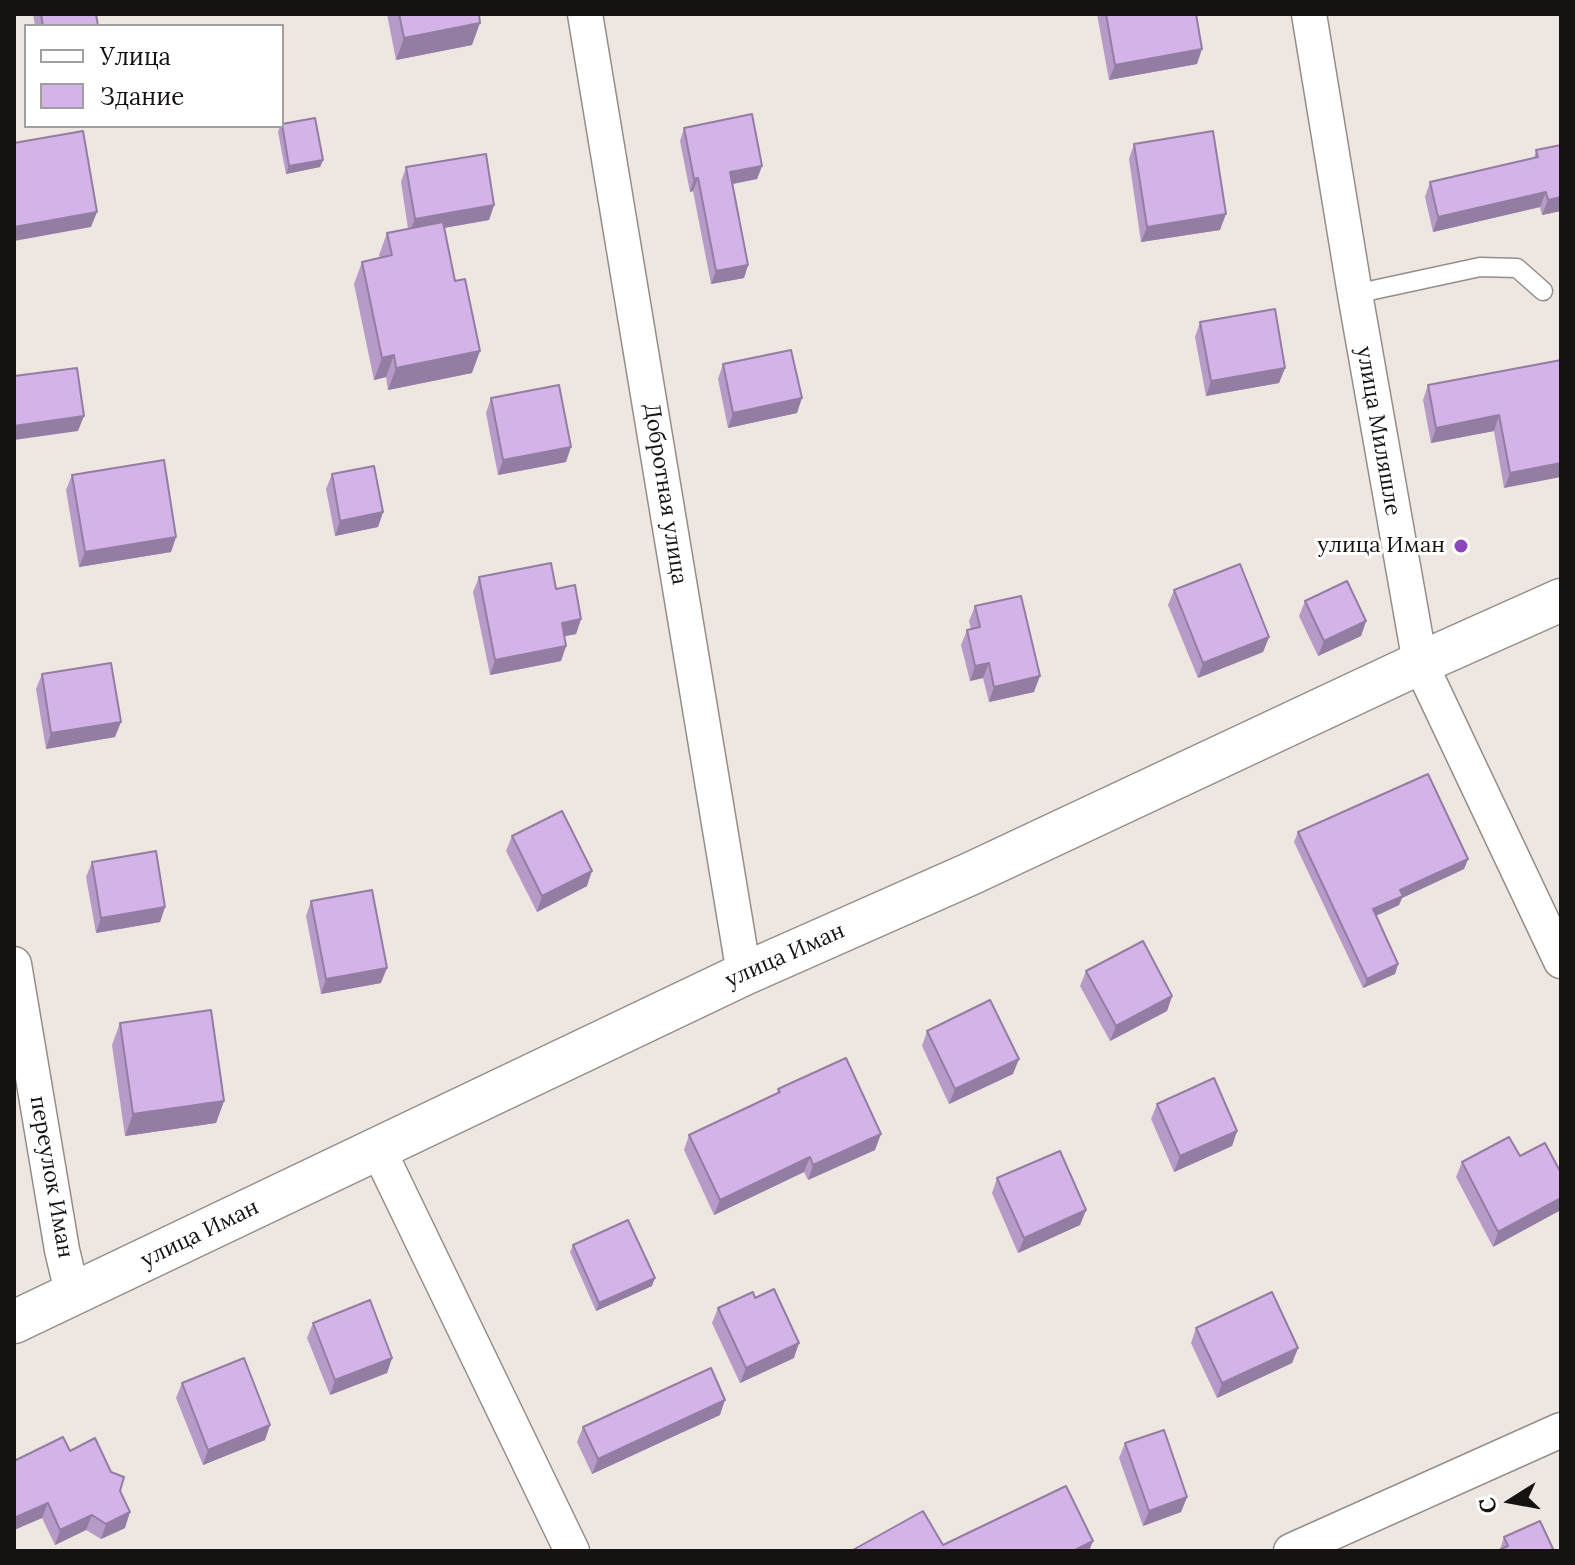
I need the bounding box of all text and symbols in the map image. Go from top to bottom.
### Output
legend [24,24,284,128]
text: Улица [100,41,171,72]
text: Здание [100,81,184,112]
street label: улица Миляшле [1350,344,1406,518]
street label: Добротная улица [638,402,692,586]
place label: улица Иман [1317,533,1445,559]
marker: улица Иман [1452,537,1470,555]
street label: улица Иман [721,918,849,994]
street label: переулок Иман [24,1094,78,1260]
street label: улица Иман [137,1194,263,1274]
north arrow [1471,1461,1551,1541]
text: С [1472,1495,1503,1516]

